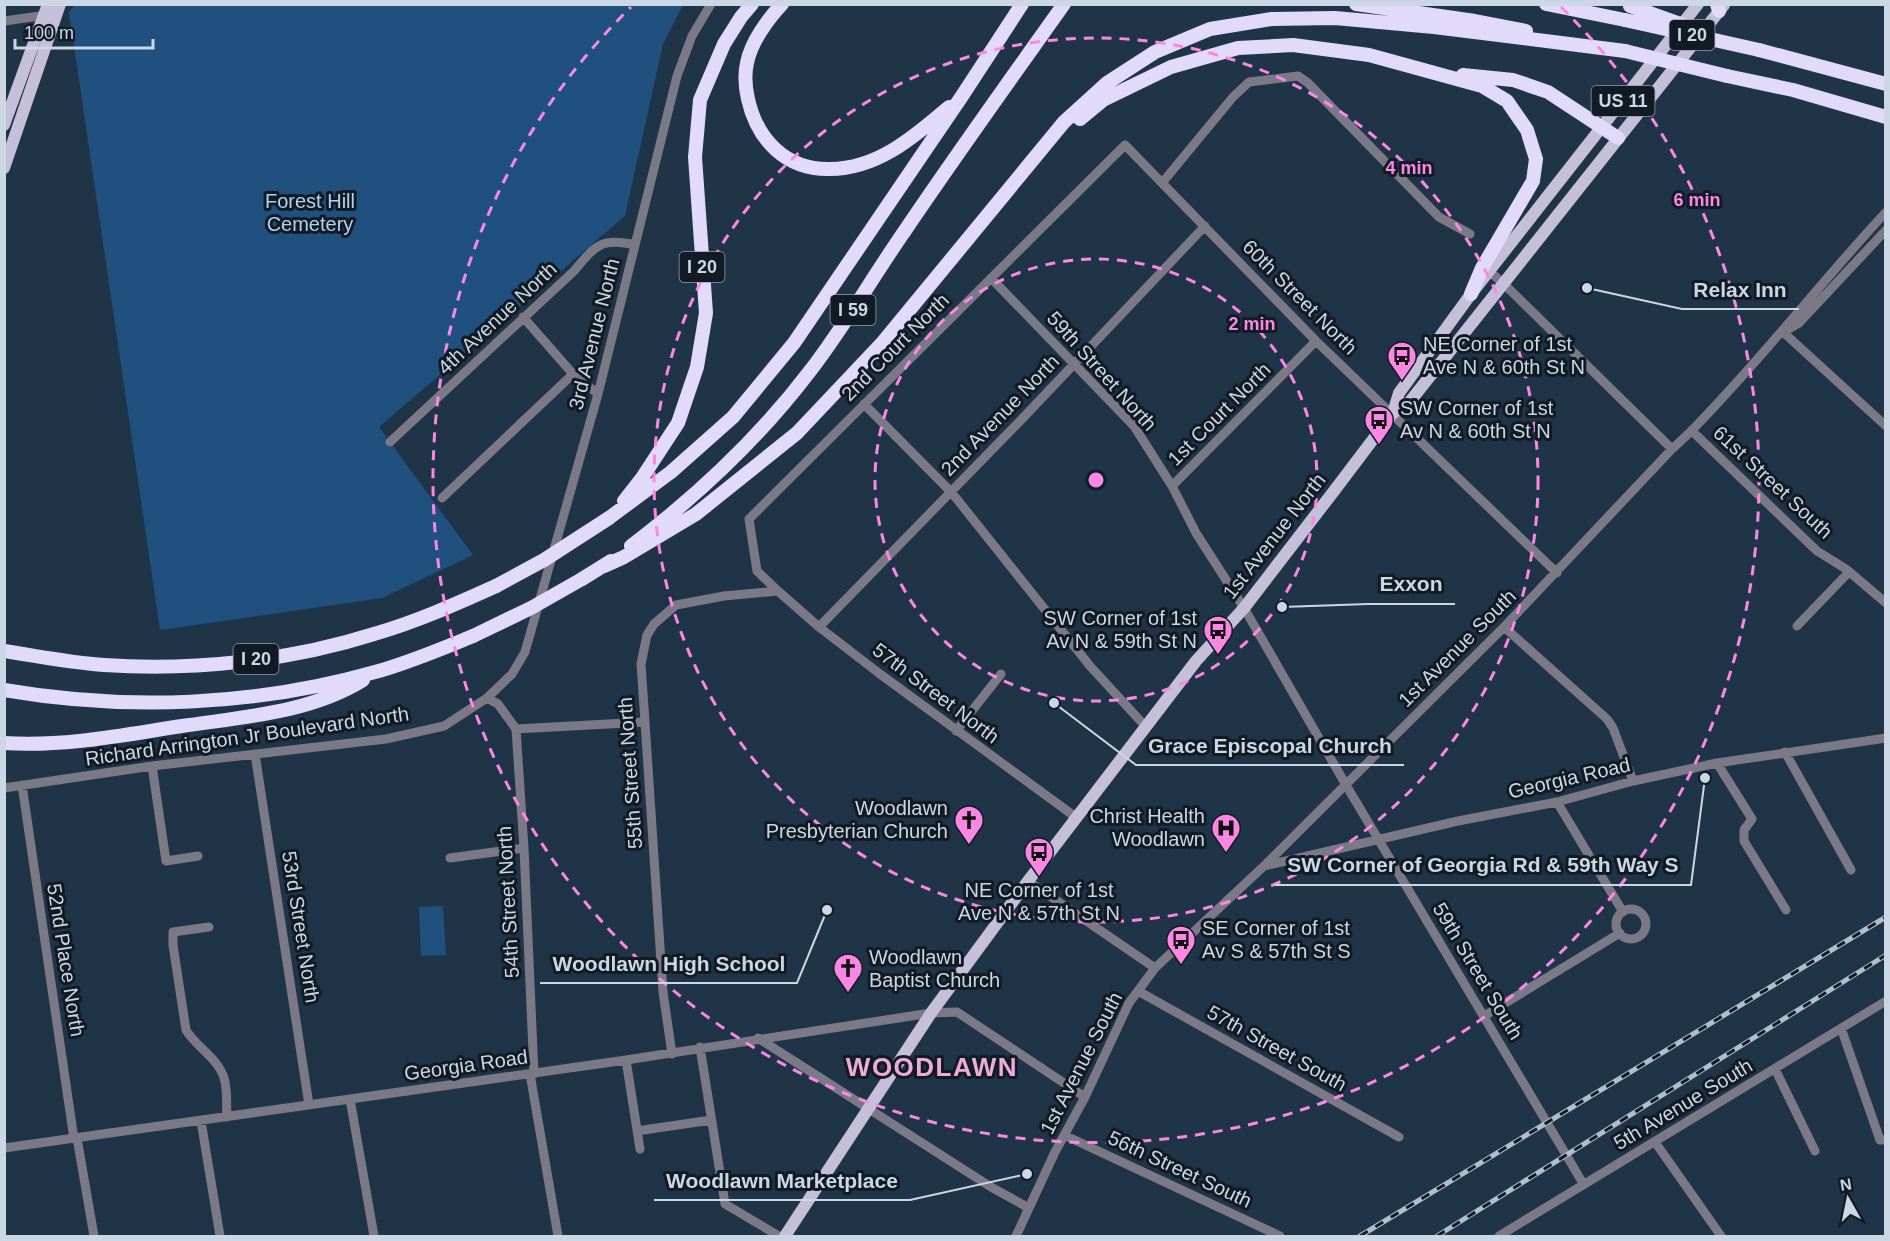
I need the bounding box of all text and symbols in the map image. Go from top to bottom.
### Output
scale bar [15,12,153,50]
road number: I 20 [1670,20,1714,50]
text: 100 m [24,23,74,43]
road number: US 11 [1592,86,1654,116]
text: 4 min [1385,158,1433,178]
park label: Forest Hill Cemetery [265,190,355,235]
text: 6 min [1673,190,1721,210]
street label: 60th Street North [1238,235,1362,359]
road number: I 20 [680,252,724,282]
street label: 3rd Avenue North [565,256,623,412]
street label: 4th Avenue North [433,257,561,379]
callout: Relax Inn [1682,270,1799,309]
text: Relax Inn [1693,278,1787,301]
street label: 2nd Court North [837,289,953,405]
road number: I 59 [830,295,876,325]
street label: 59th Street North [1043,307,1161,435]
text: 2 min [1228,314,1276,334]
place label: NE Corner of 1st Ave N & 60th St N [1423,333,1585,378]
bus stop icon: NE Corner of 1st Ave N & 60th St N [1386,340,1418,382]
street label: 2nd Avenue North [937,350,1063,480]
street label: 1st Court North [1163,358,1275,470]
place label: SW Corner of 1st Av N & 60th St N [1400,397,1554,442]
bus stop icon: SW Corner of 1st Av N & 60th St N [1363,404,1395,446]
street label: 61st Street South [1709,421,1837,543]
street label: 1st Avenue North [1218,469,1330,603]
centre of rings [1086,470,1106,490]
callout: Exxon [1368,565,1455,604]
text: Exxon [1379,572,1443,595]
street label: 1st Avenue South [1394,585,1520,711]
place label: SW Corner of 1st Av N & 59th St N [1044,607,1197,652]
bus stop icon: SW Corner of 1st Av N & 59th St N [1202,614,1234,656]
street label: 57th Street North [869,638,1003,748]
road number: I 20 [234,644,278,674]
street label: 55th Street North [614,696,646,850]
street label: Richard Arrington Jr Boulevard North [84,702,410,770]
callout: Grace Episcopal Church [1136,726,1404,765]
text: Grace Episcopal Church [1148,734,1392,757]
street label: Georgia Road [1506,753,1632,803]
place label: Woodlawn Presbyterian Church [766,797,948,842]
church icon: Woodlawn Presbyterian Church [953,804,985,846]
place label: Christ Health Woodlawn [1089,805,1205,850]
hospital icon: Christ Health Woodlawn [1210,812,1242,854]
street label: 54th Street North [493,825,523,979]
bus stop icon: NE Corner of 1st Ave N & 57th St N [1023,836,1055,878]
callout: SW Corner of Georgia Rd & 59th Way S [1275,846,1691,885]
street label: 53rd Street North [278,850,324,1004]
text: SW Corner of Georgia Rd & 59th Way S [1287,853,1679,876]
place label: NE Corner of 1st Ave N & 57th St N [958,879,1120,924]
street label: 52nd Place North [43,882,89,1038]
street label: 59th Street South [1428,899,1528,1043]
place label: SE Corner of 1st Av S & 57th St S [1202,917,1351,962]
bus stop icon: SE Corner of 1st Av S & 57th St S [1165,924,1197,966]
callout: Woodlawn High School [540,944,797,983]
place label: Woodlawn Baptist Church [869,946,1000,991]
text: Woodlawn High School [553,952,785,975]
church icon: Woodlawn Baptist Church [832,952,864,994]
street label: 1st Avenue South [1036,988,1126,1138]
street label: 57th Street South [1204,1001,1350,1095]
street label: Georgia Road [403,1045,529,1085]
district label: WOODLAWN [846,1052,1018,1082]
street label: 5th Avenue South [1610,1054,1756,1154]
street label: 56th Street South [1105,1126,1255,1212]
callout: Woodlawn Marketplace [654,1161,910,1200]
text: Woodlawn Marketplace [666,1169,898,1192]
north arrow [1818,1169,1878,1229]
text: N [1839,1175,1853,1194]

